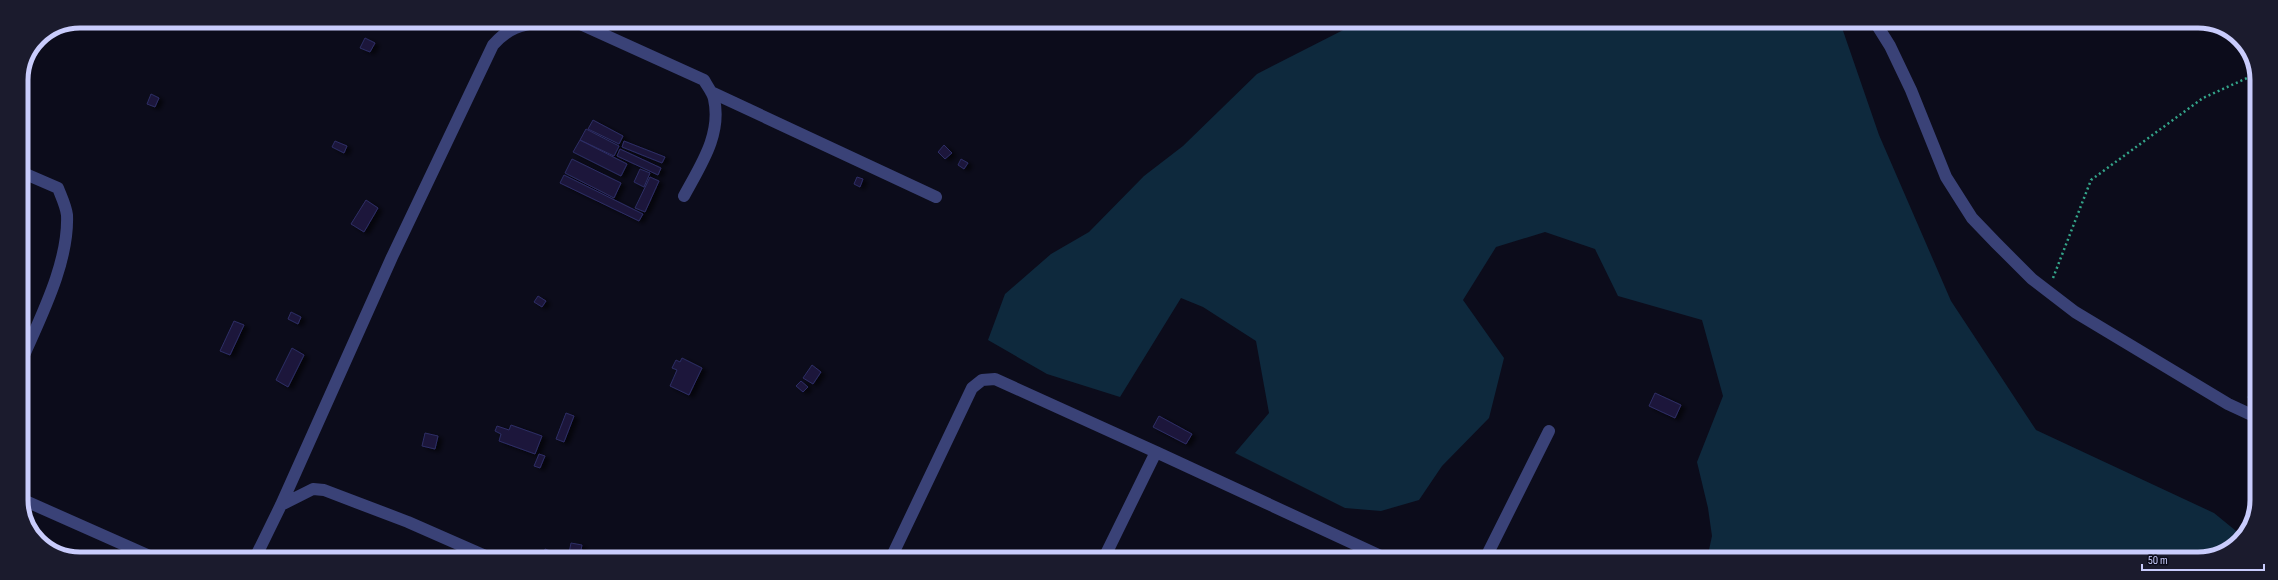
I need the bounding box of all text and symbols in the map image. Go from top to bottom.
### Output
scale bar [2142,546,2264,572]
text: 50 m [2148,553,2168,568]

